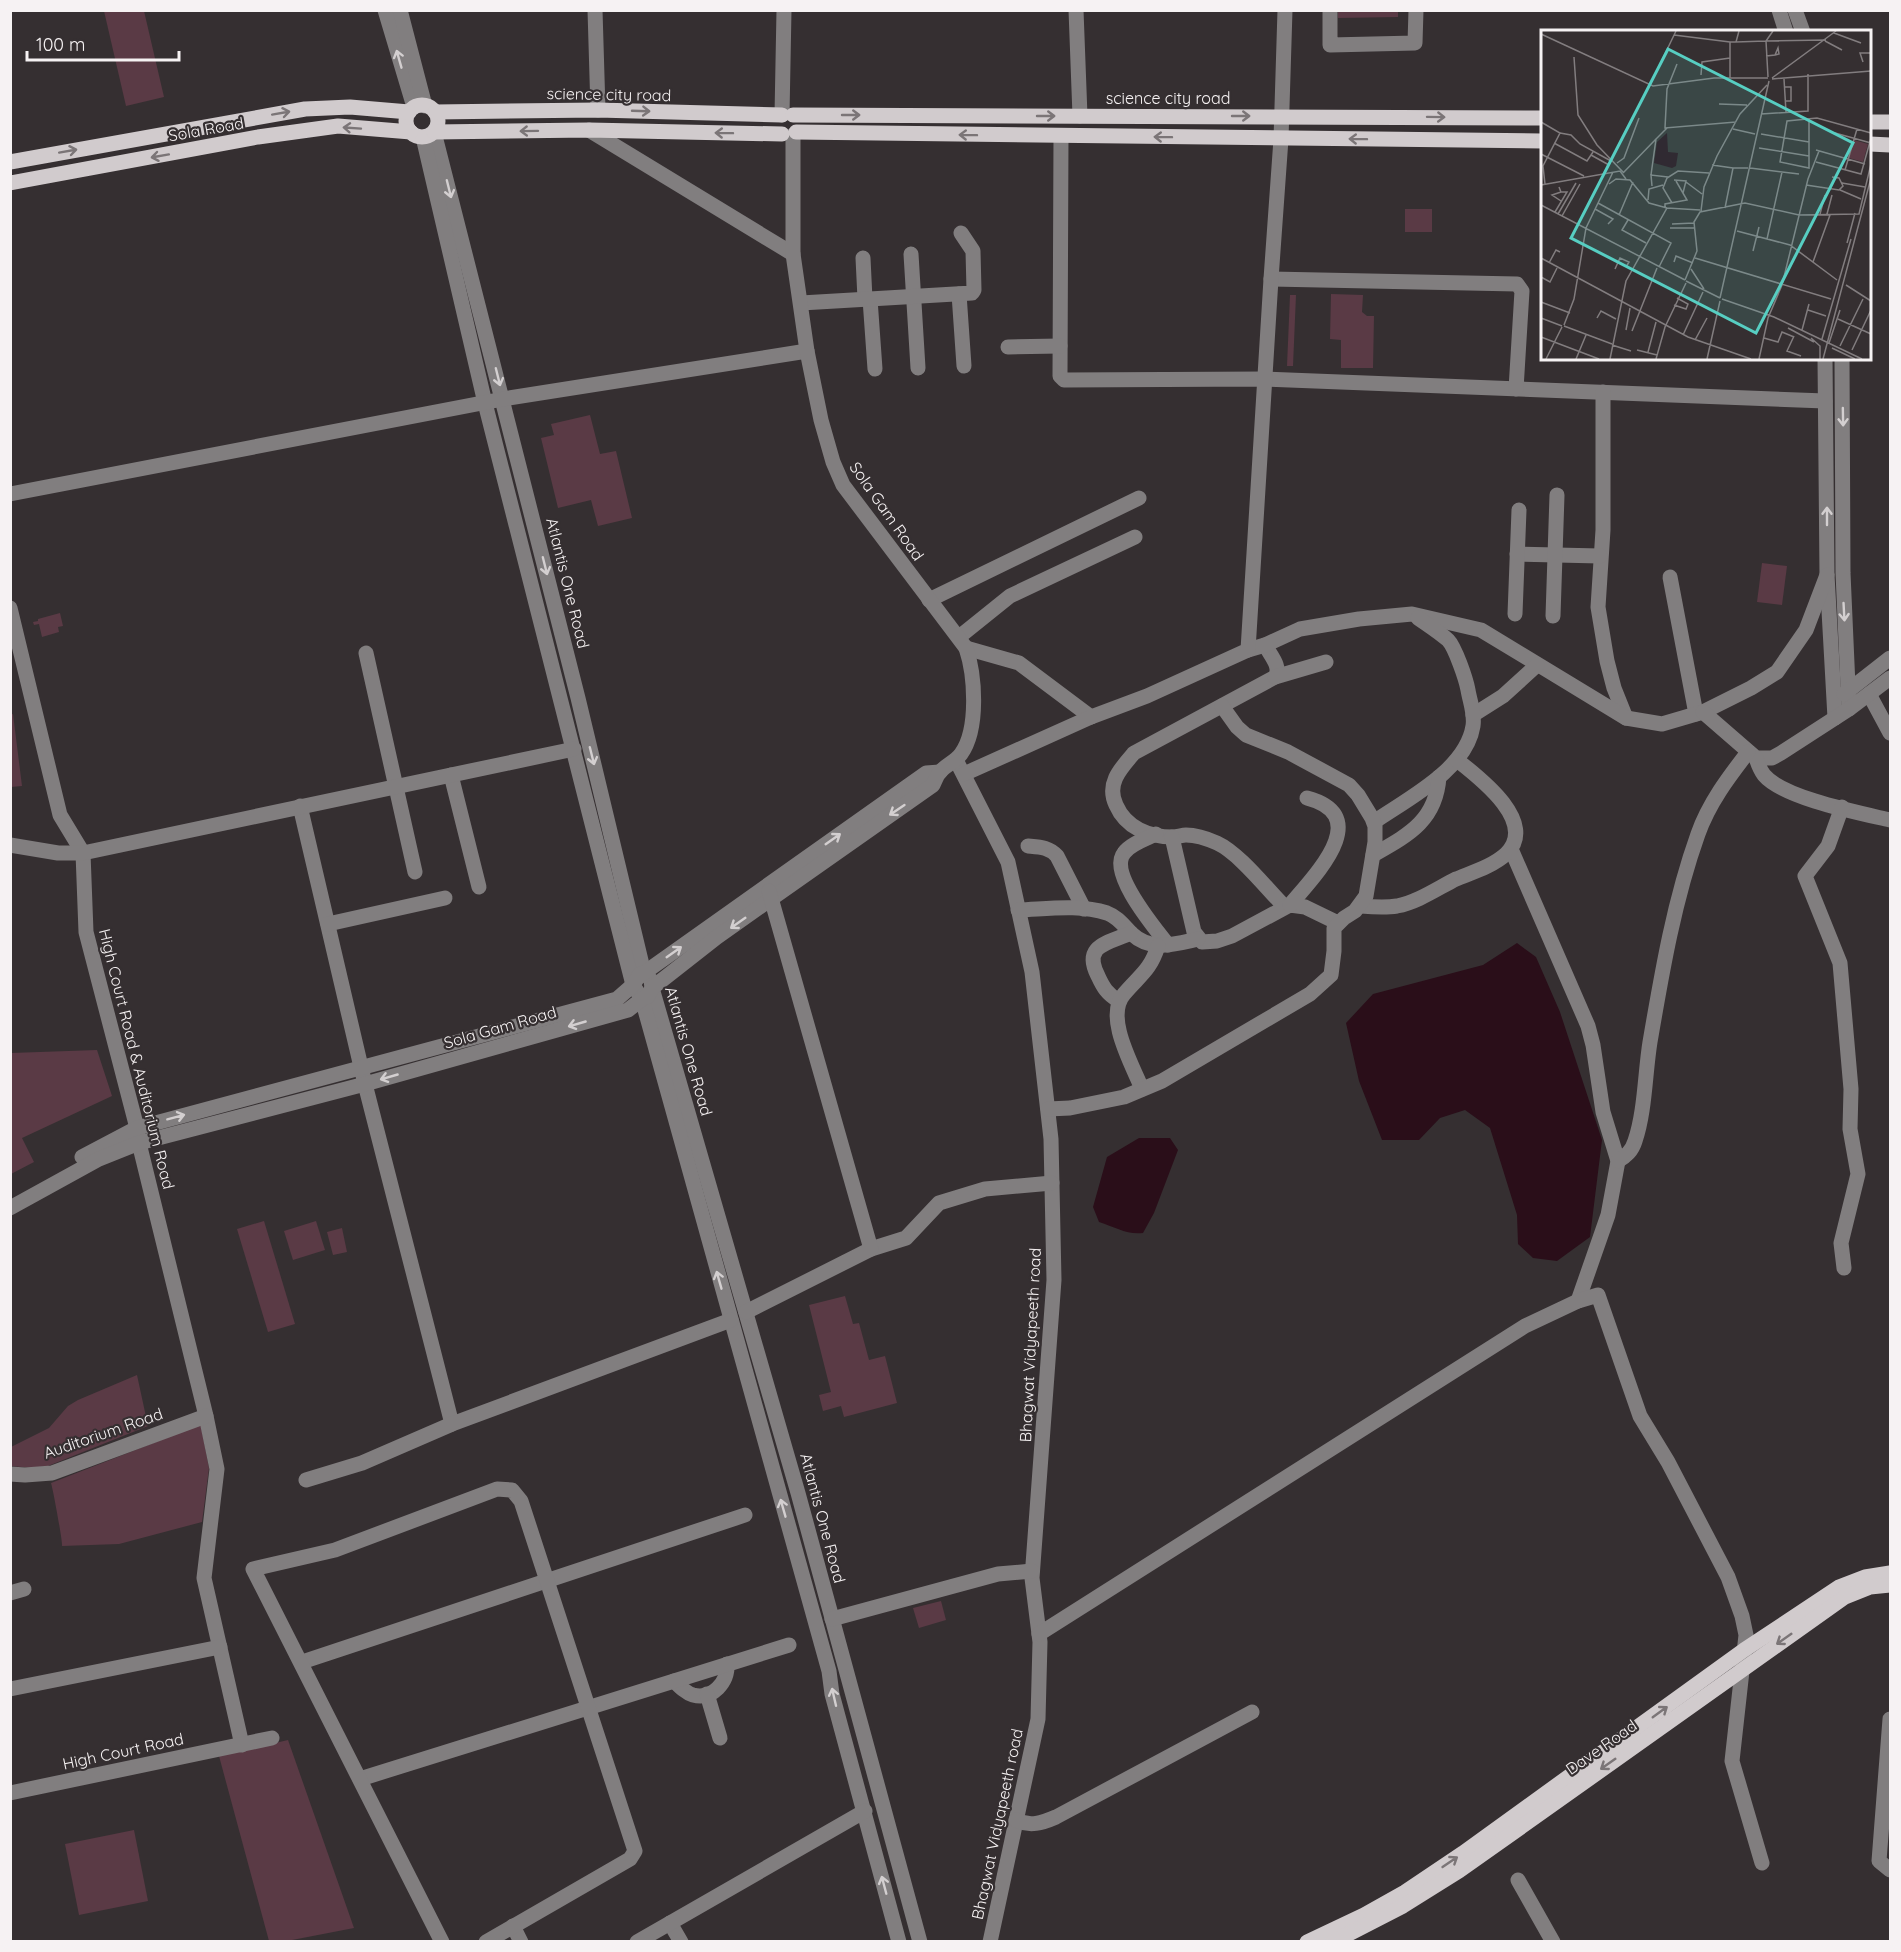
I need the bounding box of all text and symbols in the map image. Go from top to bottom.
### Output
scale bar [27,24,178,62]
inset map [1541,30,1871,360]
text: 100 m [36,33,85,56]
one-way arrow [393,50,404,69]
street label: science city road [547,83,671,105]
street label: science city road [1106,88,1230,108]
one-way arrow [630,106,650,117]
one-way arrow [270,108,290,119]
one-way arrow [841,109,861,121]
one-way arrow [1036,110,1056,122]
one-way arrow [1231,110,1251,121]
one-way arrow [1426,111,1446,123]
street label: Sola Road [167,113,245,145]
one-way arrow [343,122,363,133]
one-way arrow [519,125,539,137]
one-way arrow [714,127,734,139]
one-way arrow [959,129,979,141]
one-way arrow [1154,131,1174,143]
one-way arrow [1349,133,1369,145]
one-way arrow [58,145,77,156]
one-way arrow [150,150,170,161]
one-way arrow [444,179,455,198]
one-way arrow [492,368,504,387]
one-way arrow [1837,406,1849,426]
street label: Sola Gam Road [846,458,928,564]
one-way arrow [1821,507,1833,527]
street label: Atlantis One Road [542,516,594,650]
one-way arrow [540,557,552,576]
one-way arrow [1839,601,1850,621]
one-way arrow [587,746,598,765]
one-way arrow [889,804,905,816]
one-way arrow [824,833,840,845]
one-way arrow [730,917,746,929]
street label: High Court Road & Auditorium Road [95,927,179,1191]
one-way arrow [665,946,681,958]
street label: Atlantis One Road [661,984,717,1118]
street label: Sola Gam Road [441,1001,559,1053]
one-way arrow [568,1019,587,1030]
one-way arrow [380,1072,399,1083]
one-way arrow [167,1111,186,1122]
street label: Bhagwat Vidyapeeth road [1015,1247,1045,1443]
one-way arrow [713,1271,724,1290]
street label: Auditorium Road [41,1403,165,1463]
street label: Atlantis One Road [796,1451,850,1585]
one-way arrow [777,1499,789,1518]
one-way arrow [1776,1633,1793,1646]
one-way arrow [827,1687,839,1706]
one-way arrow [1651,1706,1667,1718]
street label: Dave Road [1561,1715,1641,1779]
street label: Bhagwat Vidyapeeth road [967,1727,1027,1921]
street label: High Court Road [61,1728,185,1774]
one-way arrow [1600,1758,1616,1770]
one-way arrow [1441,1856,1458,1868]
one-way arrow [878,1876,890,1895]

